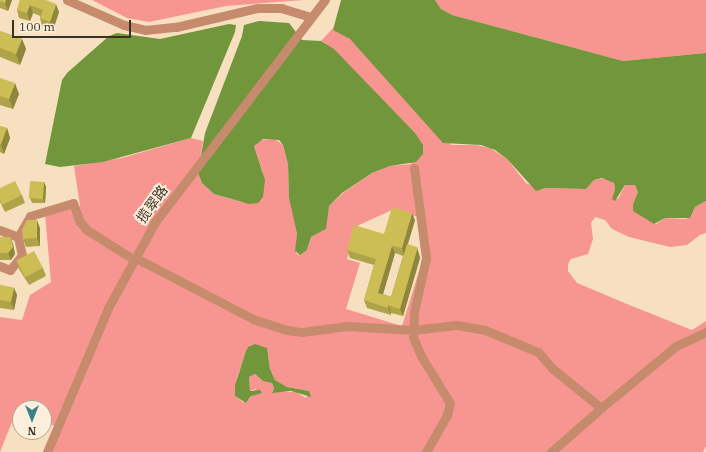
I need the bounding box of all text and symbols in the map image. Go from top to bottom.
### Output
scale bar [14,12,133,38]
text: 100 m [19,19,55,34]
street label: 揽翠路 [133,182,171,226]
north arrow [12,400,52,440]
text: N [28,424,36,438]

